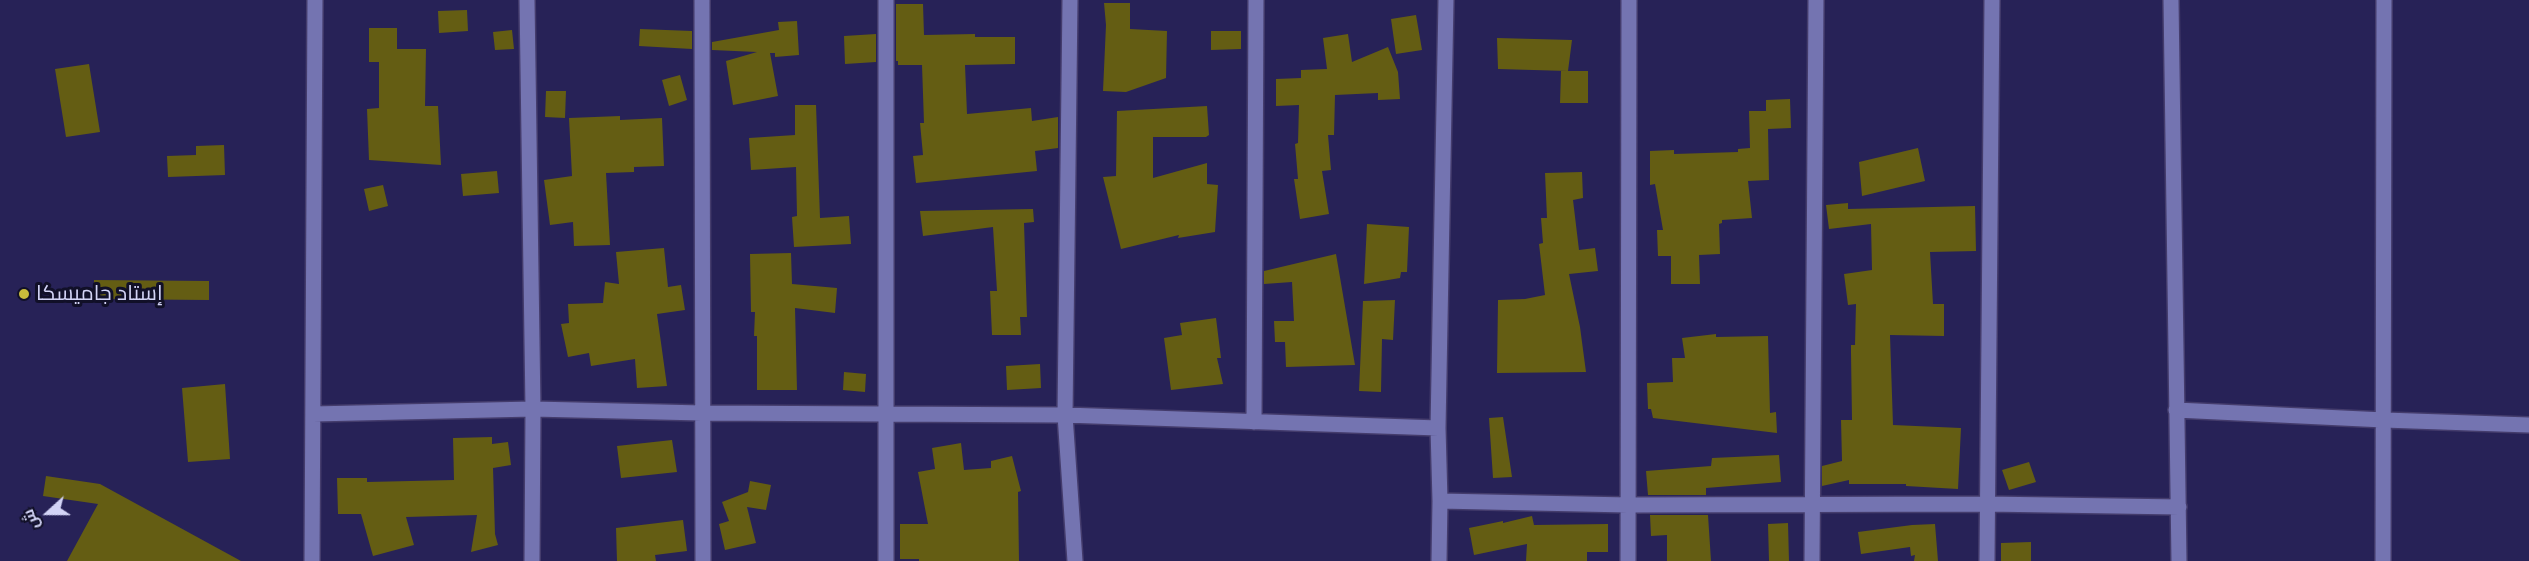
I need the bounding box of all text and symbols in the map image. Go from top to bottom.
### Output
place label: إستاد جاميسكا [36,281,163,307]
marker: إستاد جاميسكا [17,287,31,301]
north arrow [18,483,78,543]
text: ش [18,507,43,533]

